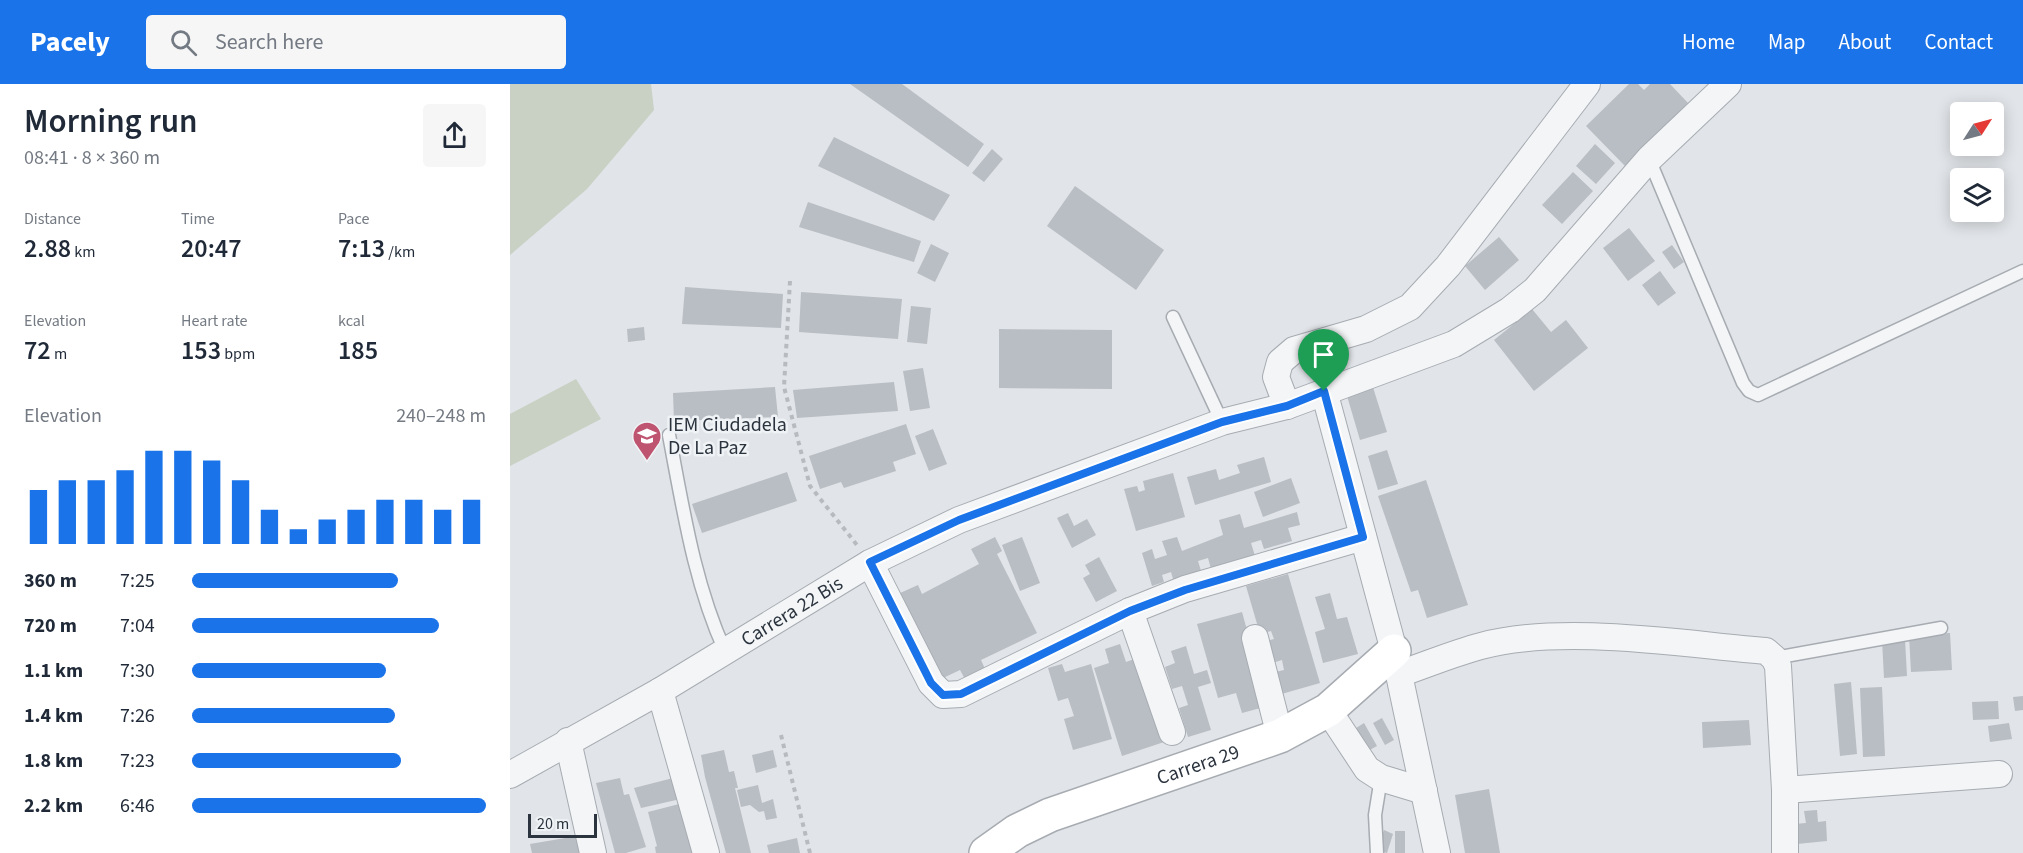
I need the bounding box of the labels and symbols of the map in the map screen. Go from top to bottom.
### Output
north arrow [1950,102,2004,156]
pin [1298,329,1349,391]
place label: IEM Ciudadela De La Paz [668,411,787,462]
school or university icon: IEM Ciudadela De La Paz [631,420,663,462]
street label: Carrera 22 Bis [736,570,848,653]
street label: Carrera 29 [1153,738,1243,792]
scale bar [528,811,597,838]

